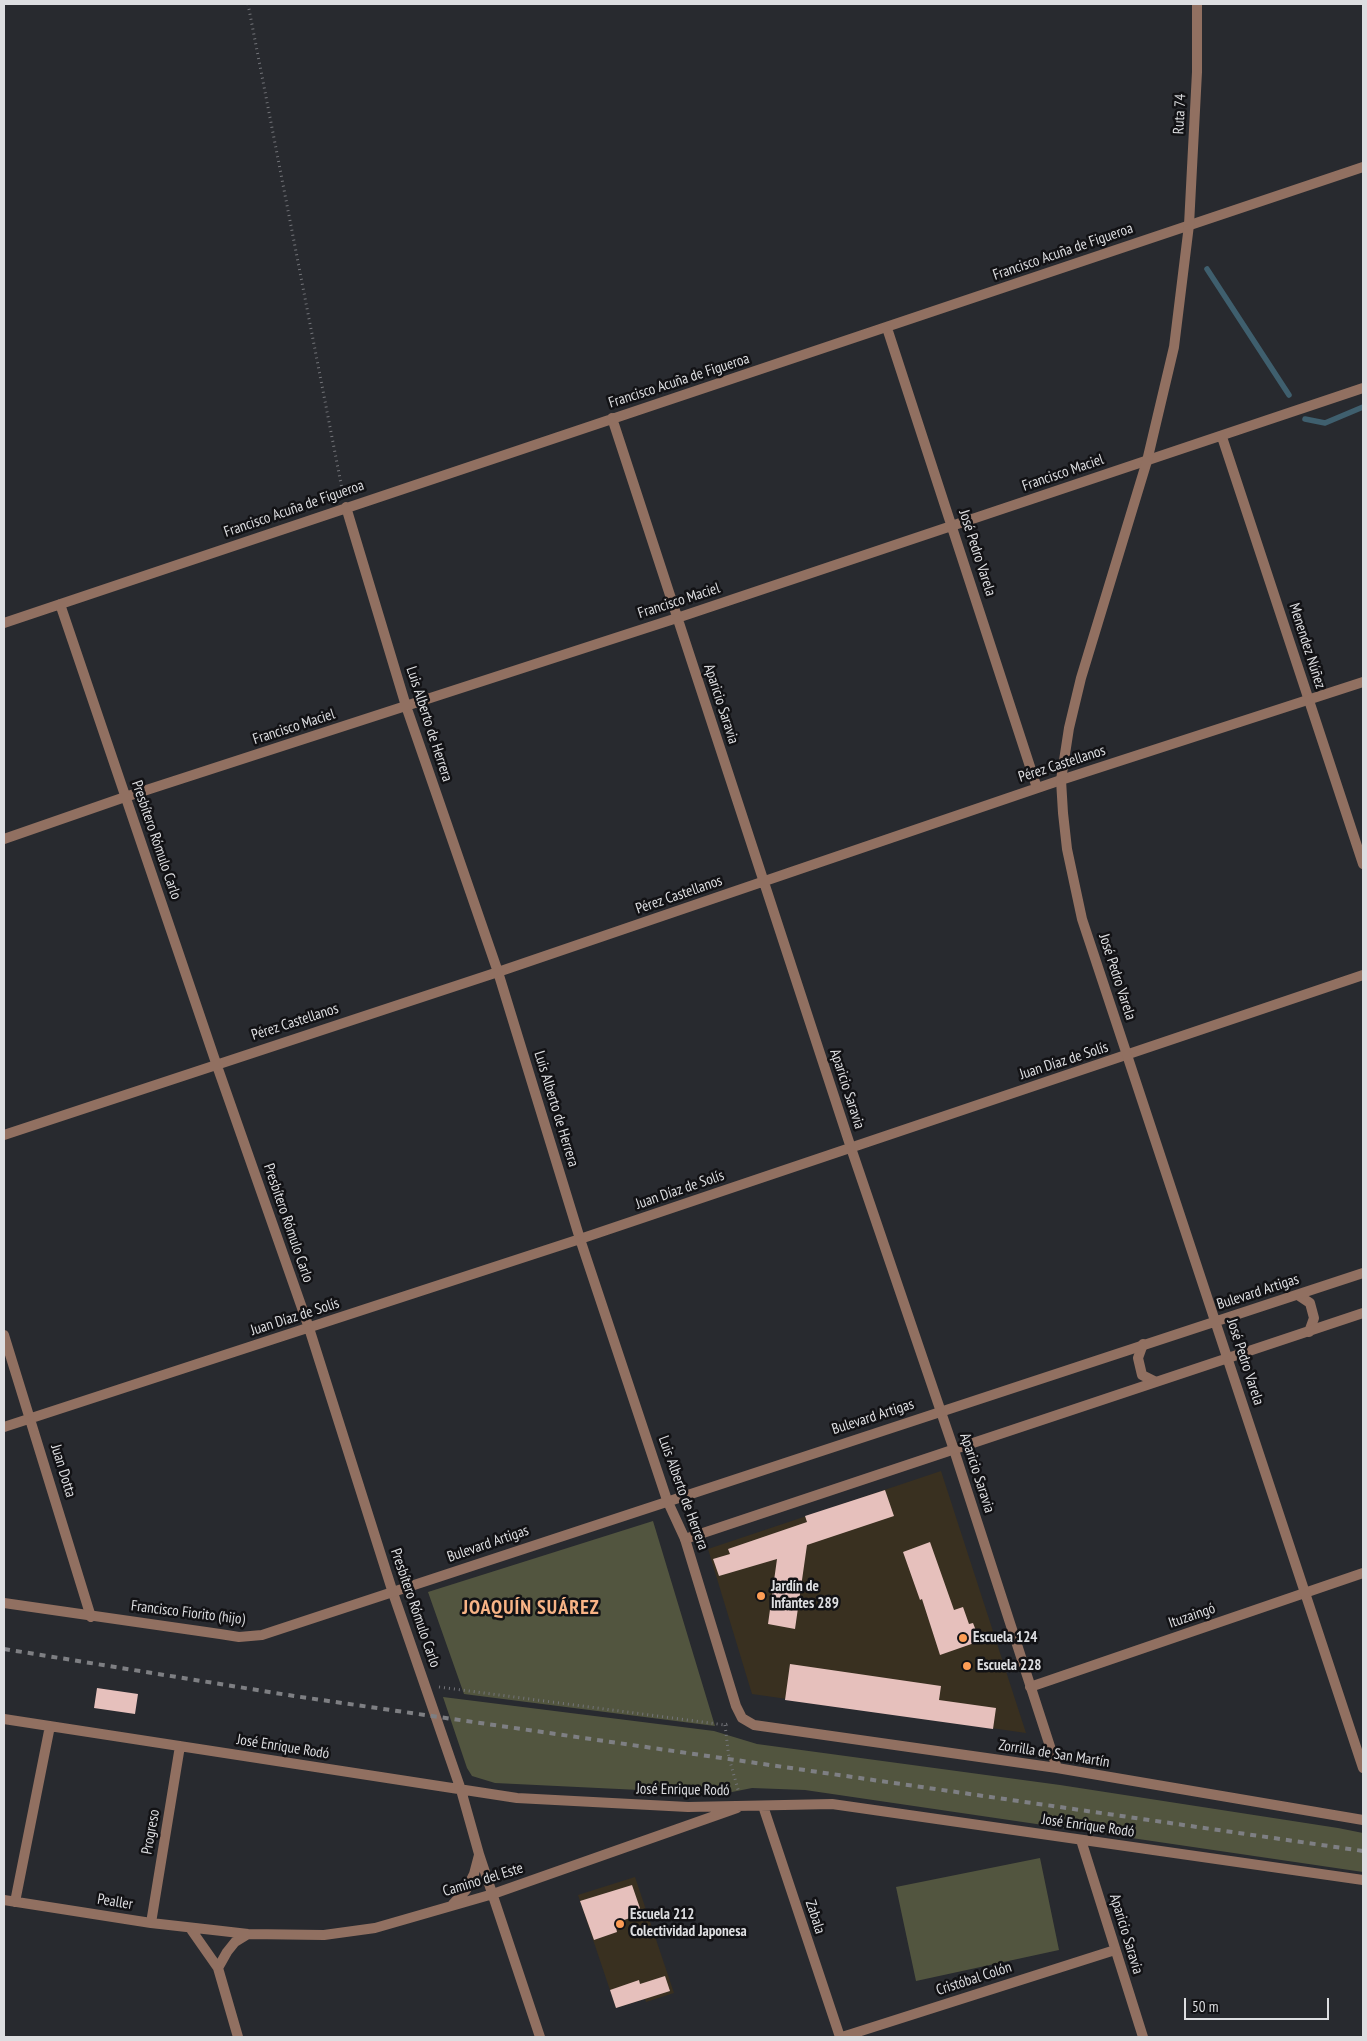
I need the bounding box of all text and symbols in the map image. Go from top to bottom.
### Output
street label: Ruta 74 [1170,93,1190,135]
street label: Francisco Acuña de Figueroa [991,220,1135,284]
street label: Francisco Acuña de Figueroa [606,350,752,412]
street label: Francisco Maciel [1020,451,1106,495]
street label: Francisco Acuña de Figueroa [222,477,366,541]
street label: José Pedro Varela [955,508,999,598]
street label: Francisco Maciel [636,579,722,623]
street label: Menendez Núñez [1285,601,1329,691]
street label: Aparicio Saravia [700,662,742,746]
street label: Luis Alberto de Herrera [402,664,456,784]
street label: Francisco Maciel [251,705,337,749]
street label: Pérez Castellanos [1016,741,1108,787]
street label: Presbítero Rómulo Carlo [127,778,185,902]
street label: Pérez Castellanos [633,872,725,918]
street label: José Pedro Varela [1095,932,1139,1022]
street label: Pérez Castellanos [249,999,341,1045]
street label: Juan Díaz de Solís [1017,1038,1111,1084]
street label: Aparicio Saravia [826,1047,868,1131]
street label: Luis Alberto de Herrera [530,1049,582,1169]
street label: Presbítero Rómulo Carlo [259,1161,317,1285]
street label: Juan Díaz de Solís [633,1166,727,1214]
street label: Bulevard Artigas [1215,1270,1301,1314]
street label: Juan Díaz de Solís [248,1294,342,1340]
street label: José Pedro Varela [1223,1317,1267,1407]
street label: Bulevard Artigas [830,1395,916,1439]
street label: Aparicio Saravia [956,1431,998,1515]
street label: Luis Alberto de Herrera [654,1433,712,1553]
street label: Juan Dotta [46,1442,80,1500]
street label: Bulevard Artigas [445,1522,531,1566]
street label: Presbítero Rómulo Carlo [386,1546,444,1670]
place label: Jardín de Infantes 289 [771,1578,839,1613]
marker: Jardín de Infantes 289 [755,1590,767,1602]
district label: JOAQUÍN SUÁREZ [461,1596,601,1620]
street label: Francisco Fiorito (hijo) [130,1597,246,1629]
street label: Ituzaingó [1166,1600,1218,1632]
place label: Escuela 124 [973,1629,1037,1647]
marker: Escuela 124 [957,1632,969,1644]
place label: Escuela 228 [977,1657,1041,1675]
marker: Escuela 228 [961,1660,973,1672]
street label: José Enrique Rodó [235,1731,331,1763]
street label: Zorrilla de San Martín [997,1736,1111,1772]
street label: José Enrique Rodó [636,1780,730,1800]
street label: Progreso [138,1808,164,1856]
street label: José Enrique Rodó [1041,1811,1135,1841]
street label: Camino del Este [441,1859,525,1901]
street label: Pealler [96,1890,134,1914]
street label: Aparicio Saravia [1105,1892,1147,1976]
street label: Zabala [801,1898,829,1936]
place label: Escuela 212 Colectividad Japonesa [630,1906,747,1941]
marker: Escuela 212 Colectividad Japonesa [614,1918,626,1930]
street label: Cristóbal Colón [934,1958,1014,2000]
scale bar [1187,1988,1332,2020]
text: 50 m [1192,1997,1218,2016]

